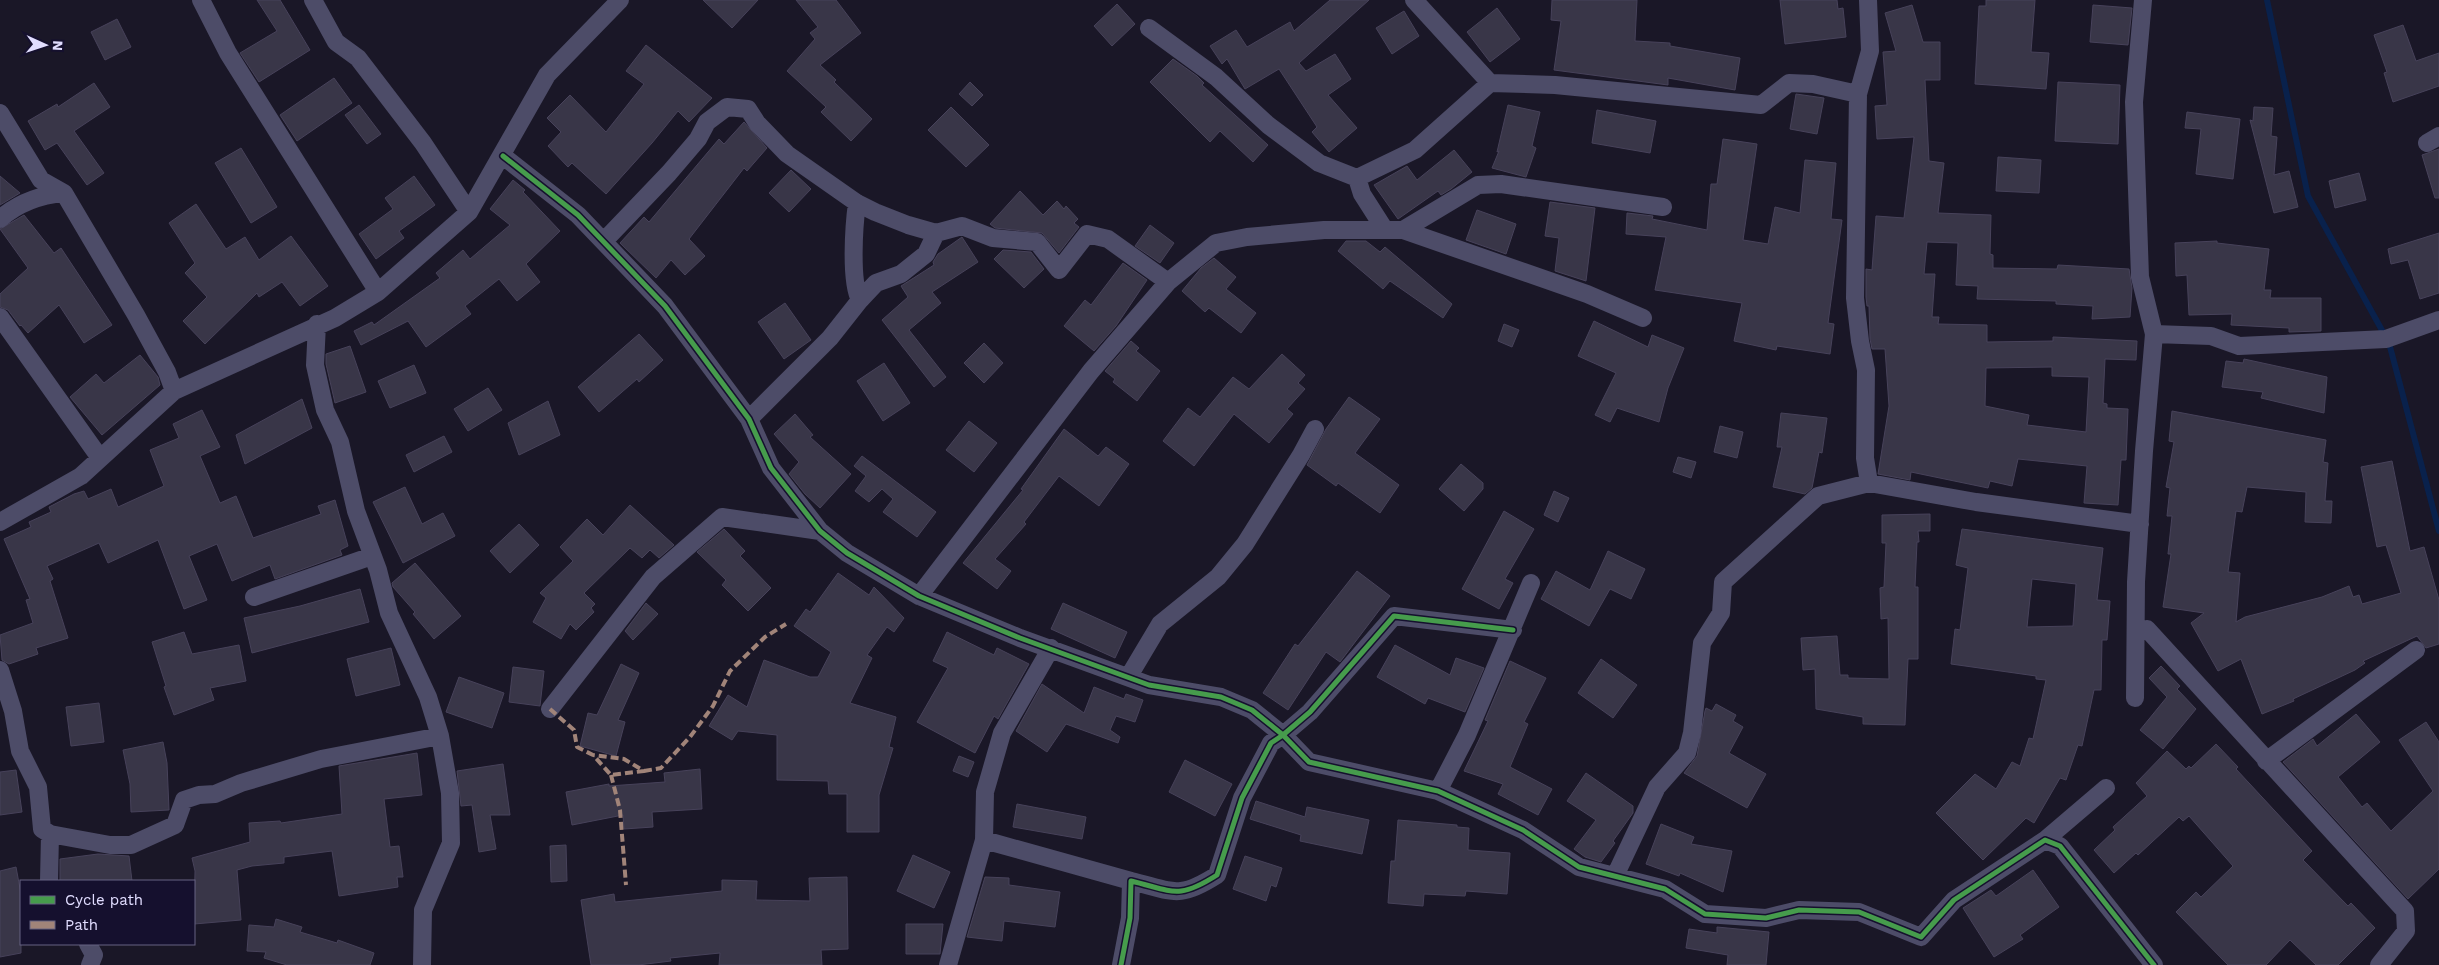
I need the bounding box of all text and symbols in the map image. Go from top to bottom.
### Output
north arrow [20,20,70,70]
text: N [50,40,66,51]
legend [20,880,195,945]
text: Cycle path [65,891,143,909]
text: Path [65,916,98,934]

